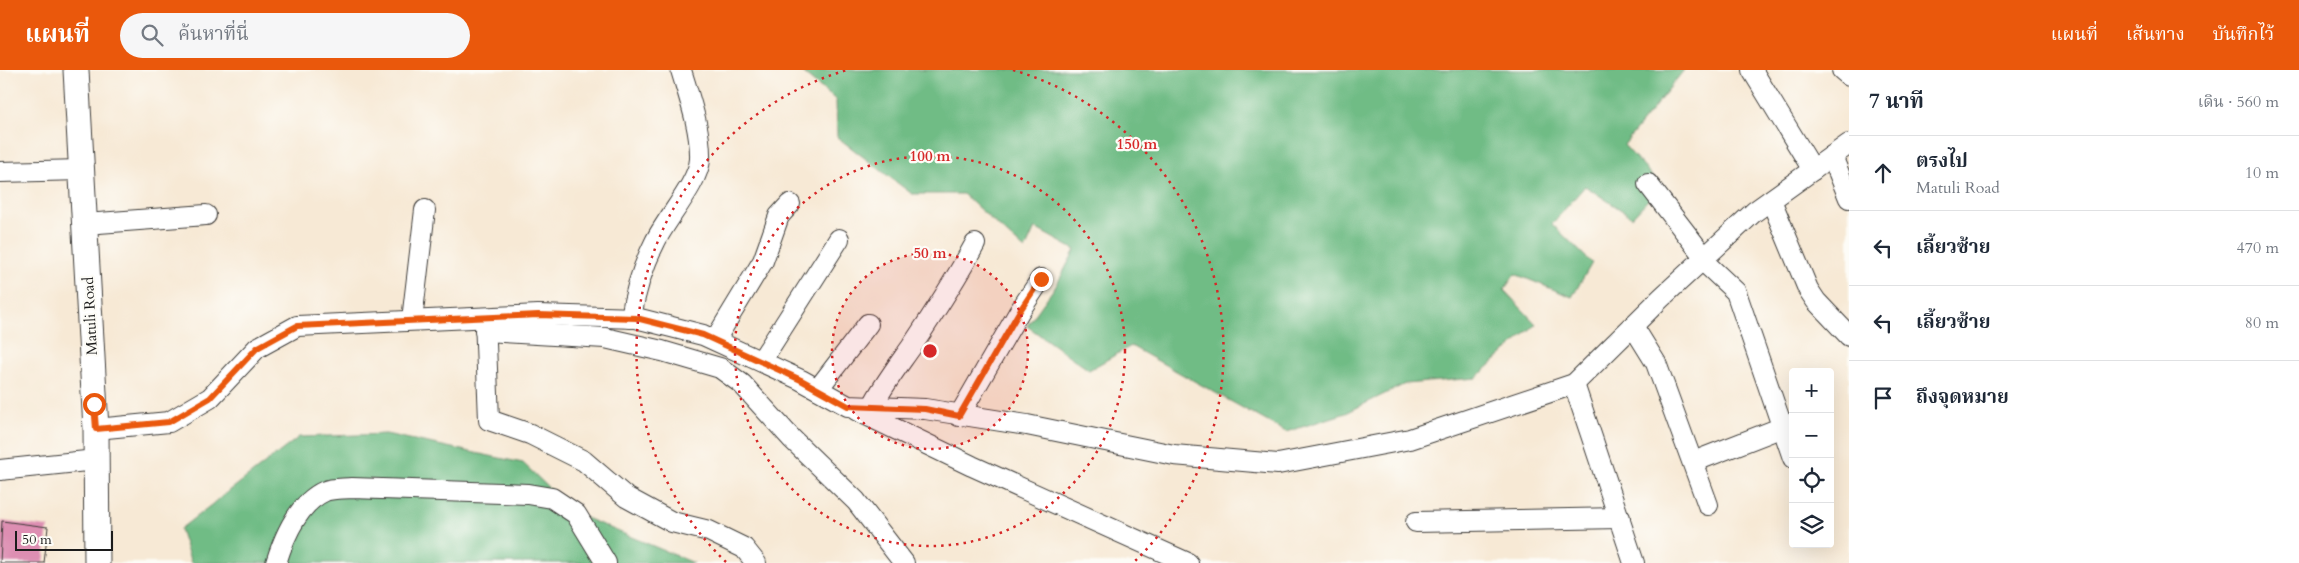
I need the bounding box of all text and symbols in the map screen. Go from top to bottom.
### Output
search box [120,13,470,58]
text: แผนที่ [25,18,90,51]
icon: search [138,21,166,49]
text: ค้นหาที่นี่ [178,21,249,47]
text: แผนที่ [2051,22,2098,47]
text: เส้นทาง [2126,22,2185,47]
text: บันทึกไว้ [2213,22,2274,47]
text: 7 นาที [1869,87,1924,116]
text: เดิน · 560 m [2198,91,2279,113]
text: 150 m [1117,134,1158,154]
text: 100 m [910,146,951,166]
text: ตรงไป [1916,148,1968,174]
icon: ahead [1869,159,1897,187]
text: 10 m [2245,162,2279,184]
text: Matuli Road [1916,177,2000,199]
icon: left [1869,234,1897,262]
text: เลี้ยวซ้าย [1916,234,1990,260]
text: 470 m [2237,237,2279,259]
text: 50 m [913,243,947,263]
route end [1030,268,1053,291]
street label: Matuli Road [78,276,102,356]
icon: left [1869,309,1897,337]
text: เลี้ยวซ้าย [1916,309,1990,335]
text: 80 m [2245,312,2279,334]
centre of rings [921,342,939,360]
map controls [1789,368,1834,548]
button: + [1789,368,1834,413]
icon: arrive [1869,384,1897,412]
text: ถึงจุดหมาย [1916,384,2009,410]
route start [83,393,106,416]
button: − [1789,413,1834,458]
button: locate [1789,458,1834,503]
button: layers [1789,503,1834,548]
scale bar [15,528,112,551]
text: 50 m [22,530,52,549]

